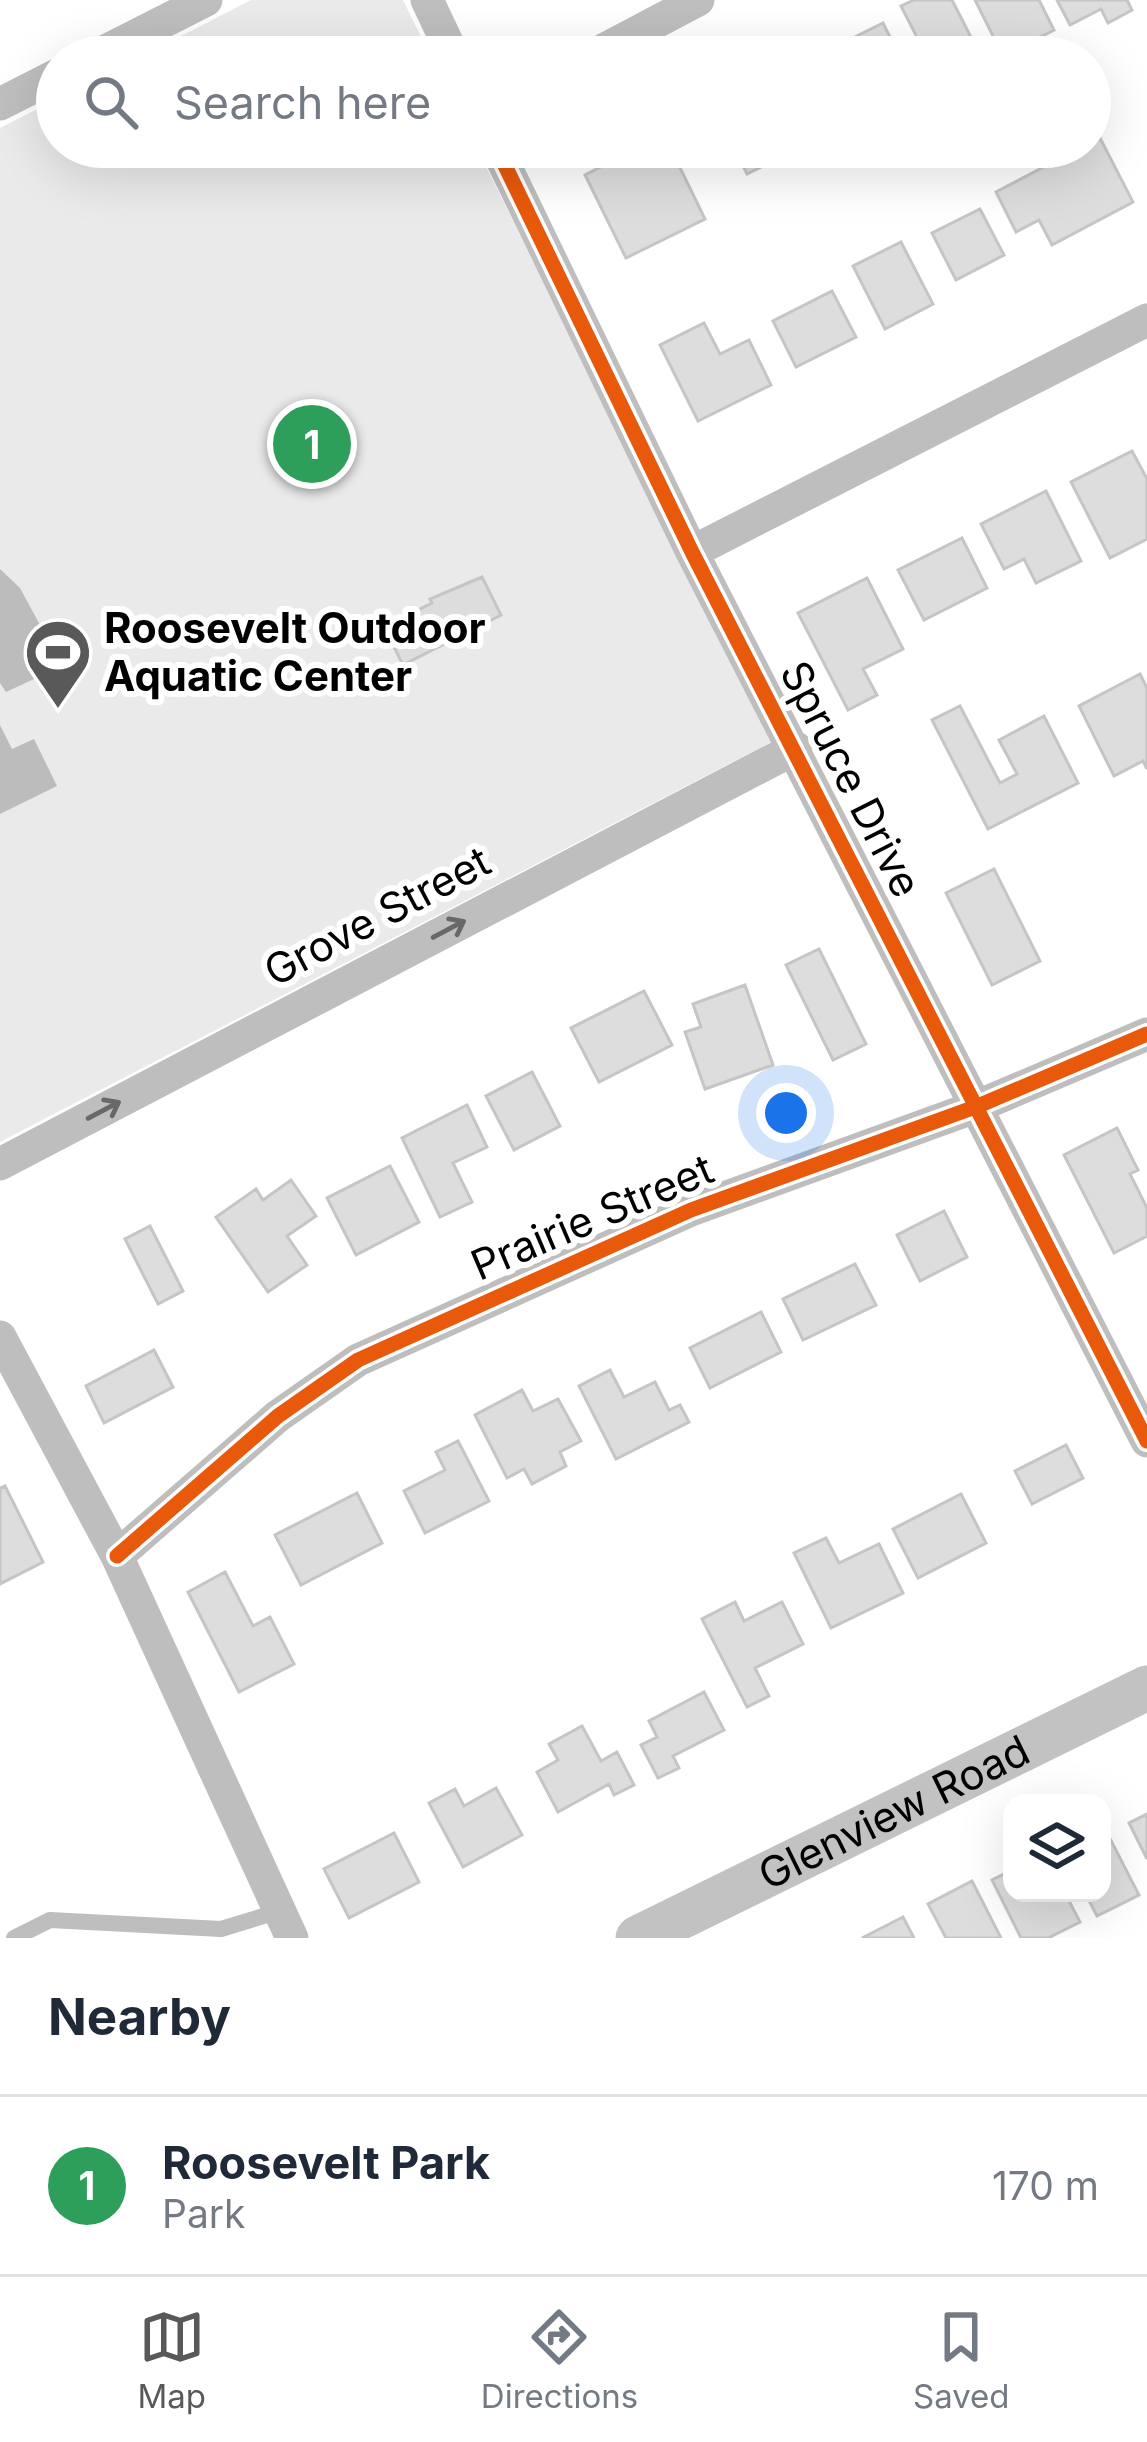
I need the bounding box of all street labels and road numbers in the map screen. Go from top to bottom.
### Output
street label: Spruce Drive [770,652,933,905]
street label: Grove Street [255,835,498,996]
street label: Prairie Street [463,1143,720,1290]
street label: Glenview Road [750,1724,1037,1900]

